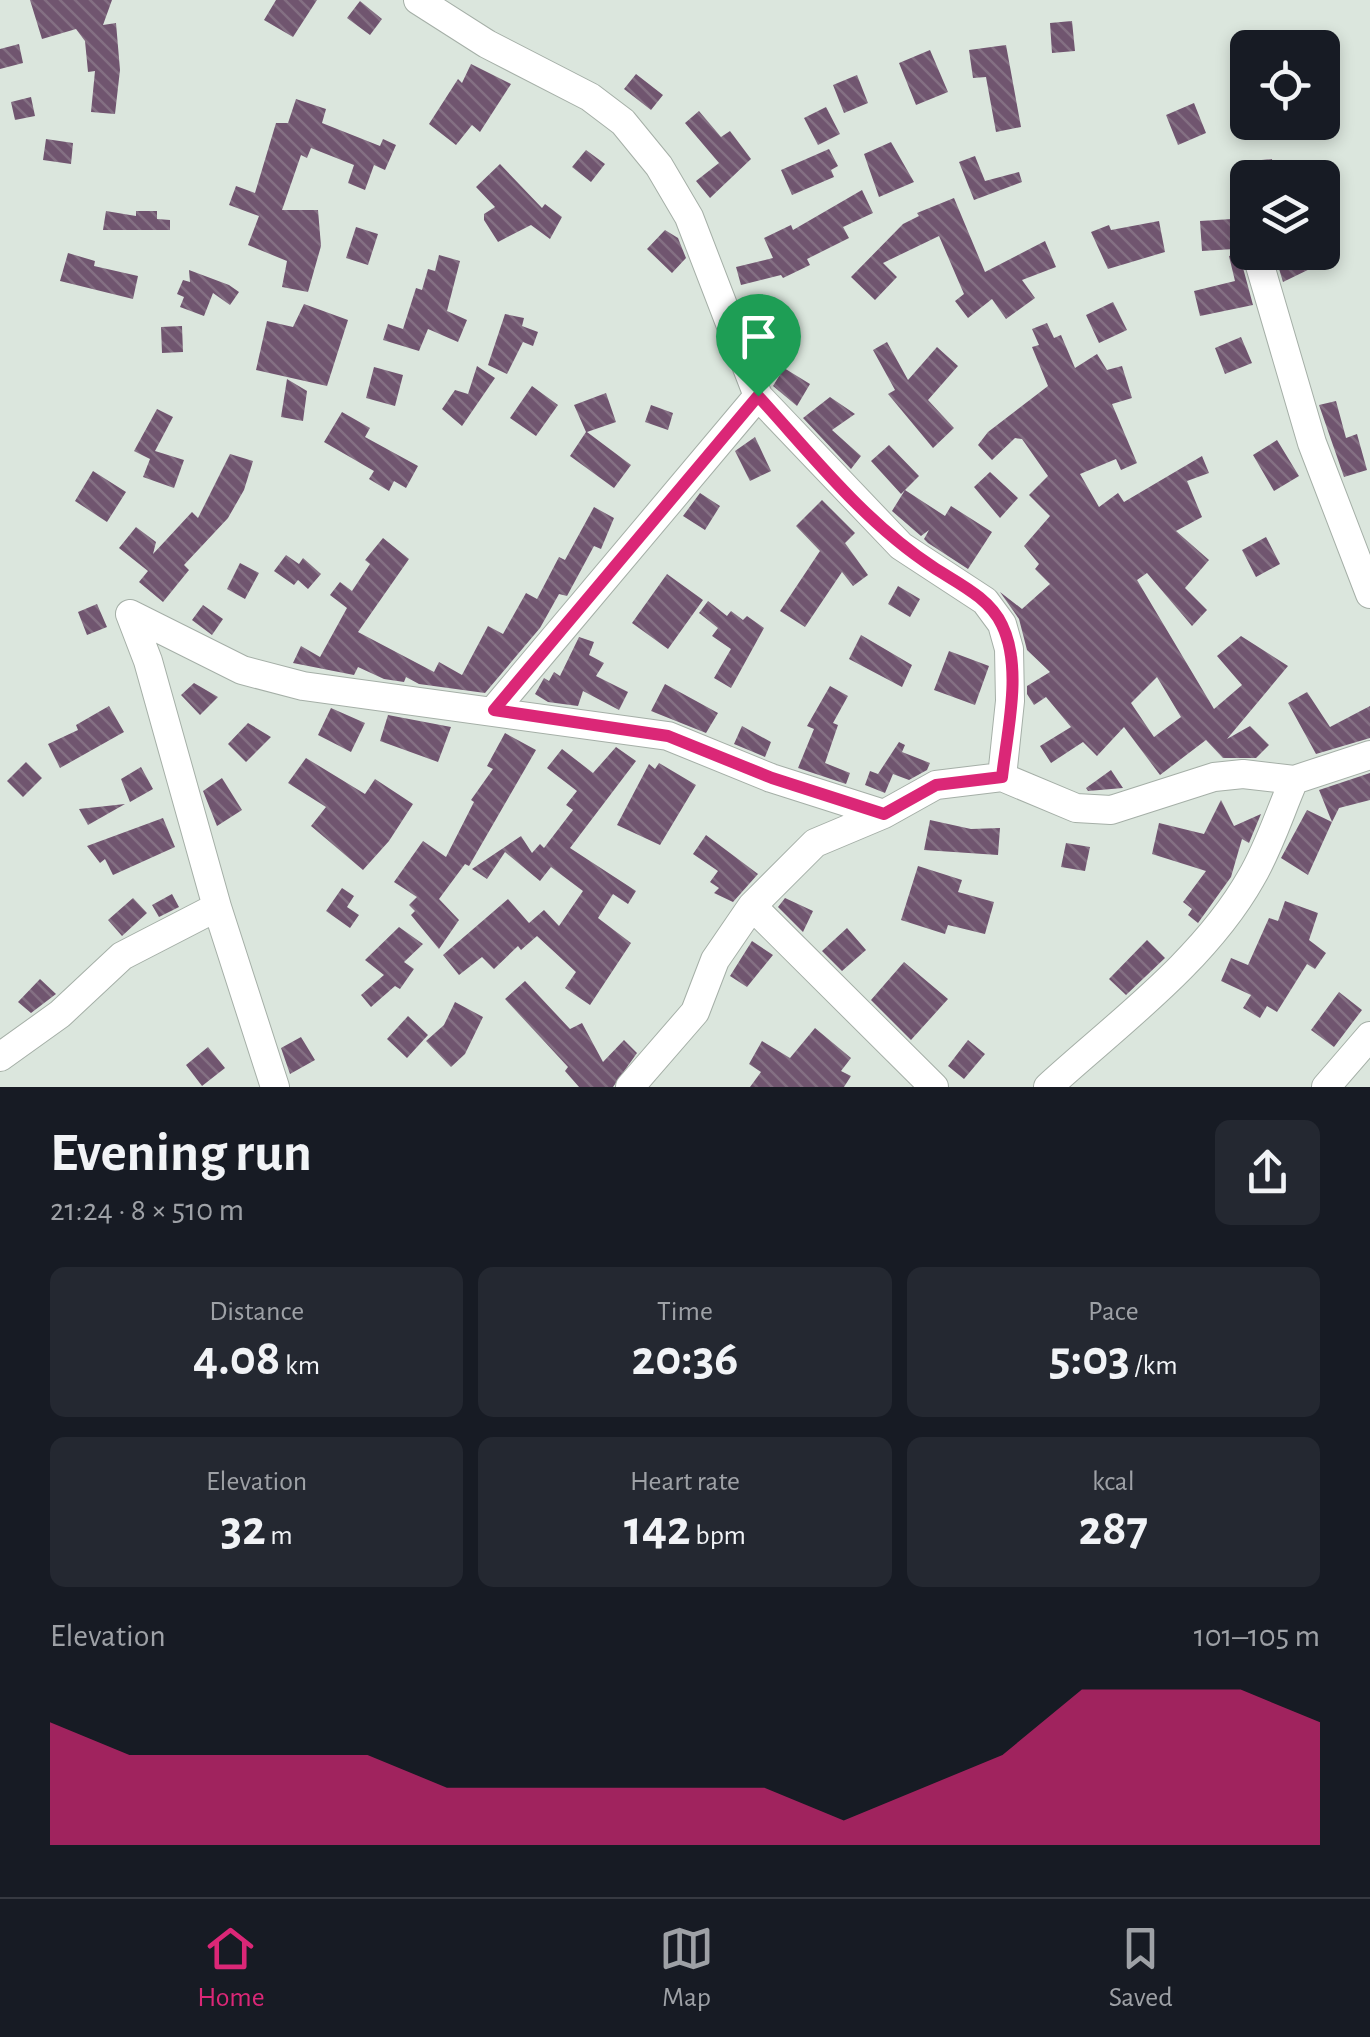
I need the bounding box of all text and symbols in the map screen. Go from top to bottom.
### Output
map controls [1230,30,1340,270]
button: locate [1230,30,1340,140]
button: layers [1230,160,1340,270]
pin [716,294,801,397]
icon: arrive [731,309,786,364]
button: share [1215,1120,1320,1225]
text: Evening run [50,1126,312,1181]
text: 21:24 · 8 × 510 m [50,1194,244,1226]
text: Distance [209,1298,304,1326]
text: Time [657,1298,713,1326]
text: Pace [1088,1298,1139,1326]
text: 4.08 [193,1334,280,1384]
text: 20:36 [632,1334,738,1384]
text: 5:03 [1049,1334,1130,1384]
text: km [280,1352,320,1380]
text: /km [1130,1352,1178,1380]
text: Elevation [206,1468,307,1496]
text: Heart rate [630,1468,740,1496]
text: kcal [1092,1468,1135,1496]
text: 32 [221,1504,266,1554]
text: 142 [624,1504,691,1554]
text: 287 [1078,1504,1148,1554]
text: m [266,1522,293,1550]
text: bpm [691,1522,746,1550]
text: Elevation [50,1620,166,1652]
text: 101–105 m [1194,1620,1320,1652]
tab: Home [197,1921,265,2015]
tab: Map [659,1921,714,2015]
tab: Saved [1109,1921,1173,2015]

